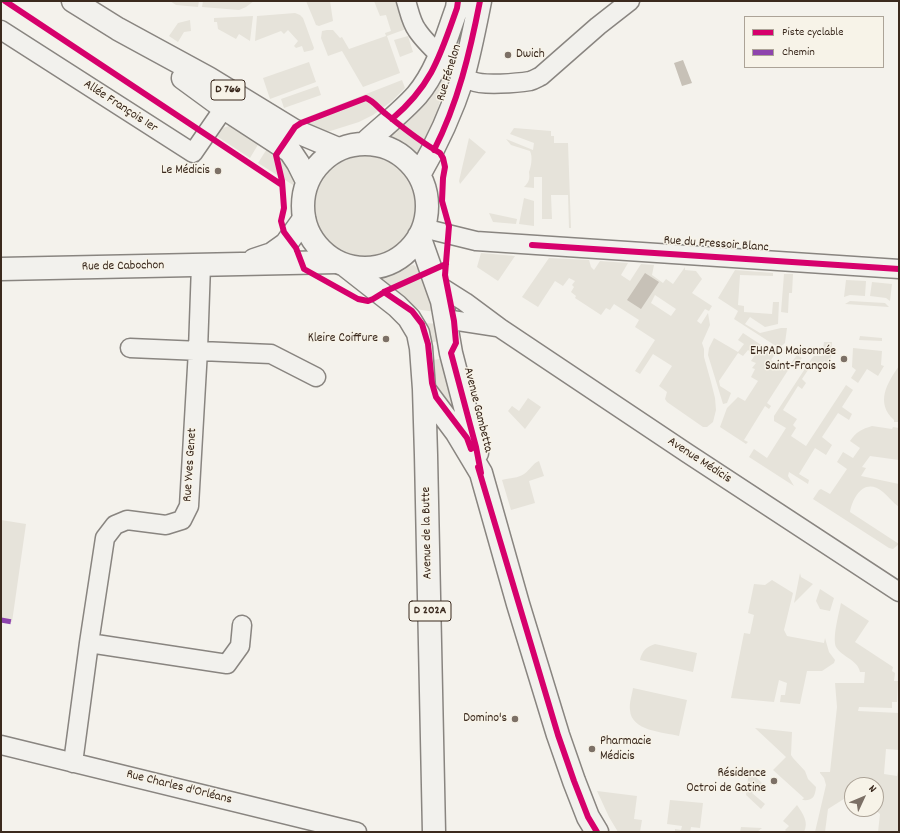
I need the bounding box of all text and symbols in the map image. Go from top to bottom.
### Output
legend [744,16,884,68]
text: Piste cyclable [782,24,843,41]
street label: Rue Fénelon [434,43,466,103]
text: Chemin [782,44,815,61]
place label: Dwich [516,47,545,63]
marker: Dwich [503,50,513,60]
street label: Allée François 1er [80,77,160,137]
road number: D 766 [211,80,245,100]
place label: Le Médicis [161,163,210,179]
marker: Le Médicis [213,166,223,176]
street label: Rue du Pressoir Blanc [663,234,769,256]
street label: Rue de Cabochon [82,258,164,276]
place label: Kleire Coiffure [308,331,378,347]
marker: Kleire Coiffure [381,334,391,344]
place label: EHPAD Maisonnée Saint-François [750,344,836,375]
marker: EHPAD Maisonnée Saint-François [839,354,849,364]
street label: Avenue Gambetta [459,366,495,454]
street label: Rue Yves Genet [181,428,201,502]
street label: Avenue Médicis [664,434,734,488]
street label: Avenue de la Butte [419,487,437,579]
road number: D 202A [409,601,451,621]
place label: Domino's [463,711,507,727]
marker: Domino's [510,714,520,724]
place label: Pharmacie Médicis [600,734,651,765]
marker: Pharmacie Médicis [587,744,597,754]
place label: Résidence Octroi de Gatine [686,766,766,797]
street label: Rue Charles d'Orléans [125,767,233,809]
marker: Résidence Octroi de Gatine [769,776,779,786]
north arrow [844,777,884,817]
text: N [864,782,880,797]

